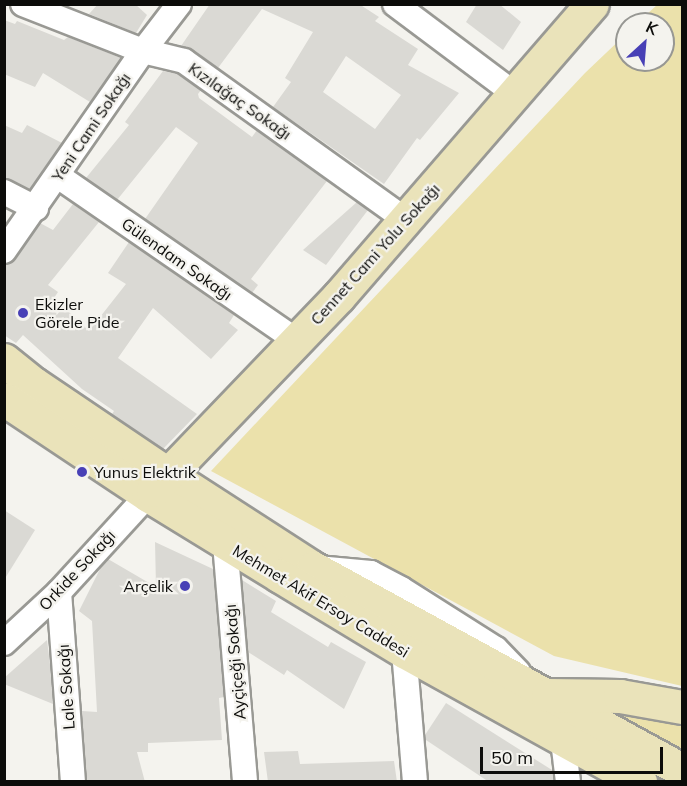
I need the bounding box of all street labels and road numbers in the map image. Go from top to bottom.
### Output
street label: Kızılağaç Sokağı [185,58,295,144]
street label: Yeni Cami Sokağı [47,69,135,185]
street label: Cennet Cami Yolu Sokağı [306,179,444,329]
street label: Gülendam Sokağı [118,214,236,304]
street label: Orkide Sokağı [35,526,119,614]
street label: Mehmet Akif Ersoy Caddesi [229,541,413,661]
street label: Ayçiçeği Sokağı [220,603,250,721]
street label: Lale Sokağı [53,644,79,730]

